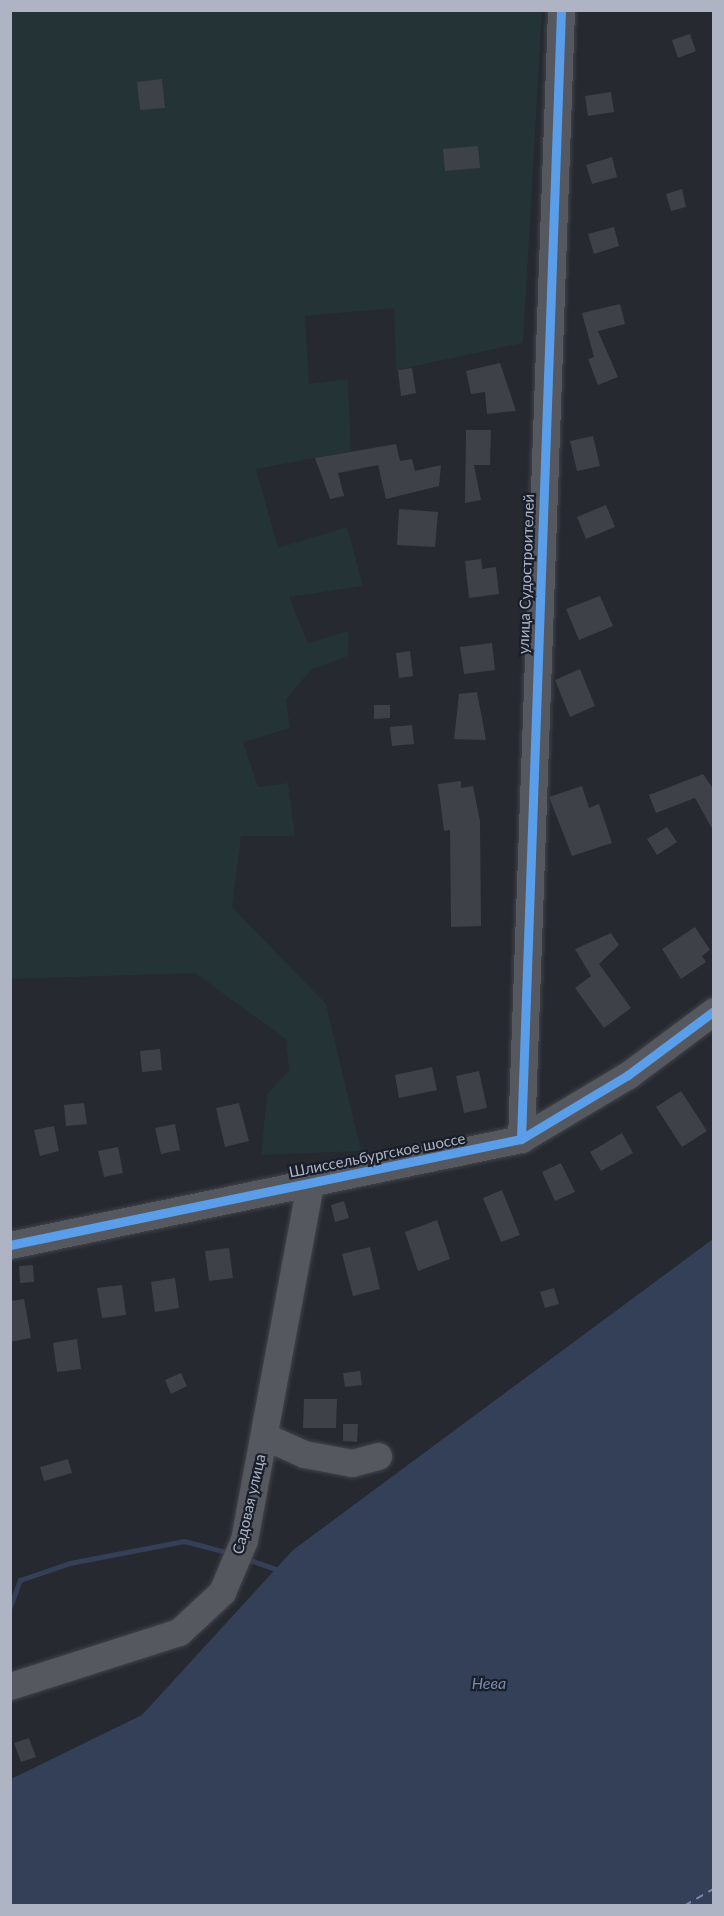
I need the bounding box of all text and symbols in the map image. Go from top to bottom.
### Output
street label: улица Судостроителей [514,494,538,654]
street label: Шлиссельбургское шоссе [287,1129,467,1181]
street label: Садовая улица [229,1452,269,1556]
water label: Нева [472,1673,506,1693]

